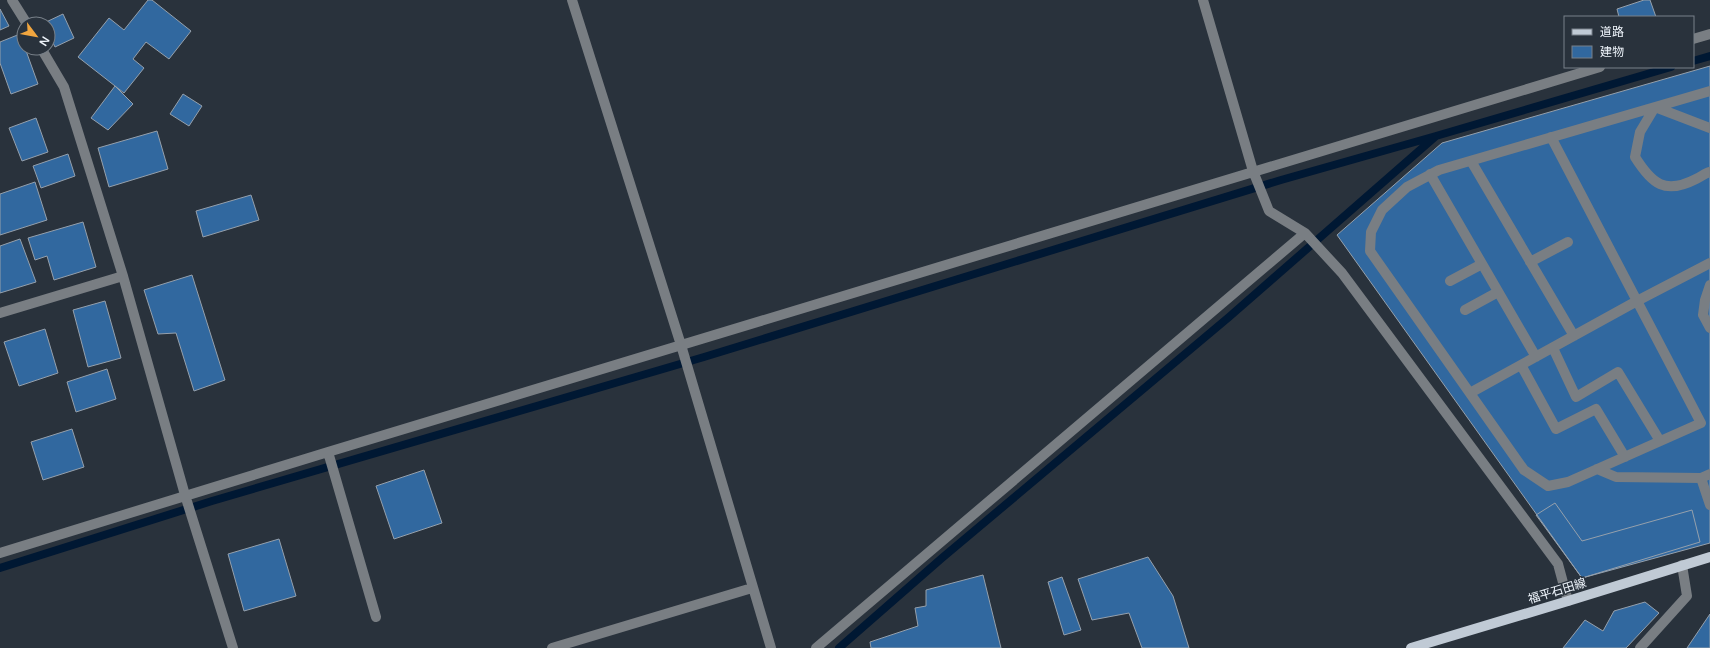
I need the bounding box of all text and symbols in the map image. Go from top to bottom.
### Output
north arrow [16,16,56,56]
legend [1564,16,1694,68]
text: 道路 [1600,25,1624,39]
text: N [36,34,52,48]
text: 建物 [1600,45,1624,59]
street label: 福平石田線 [1526,576,1588,606]

